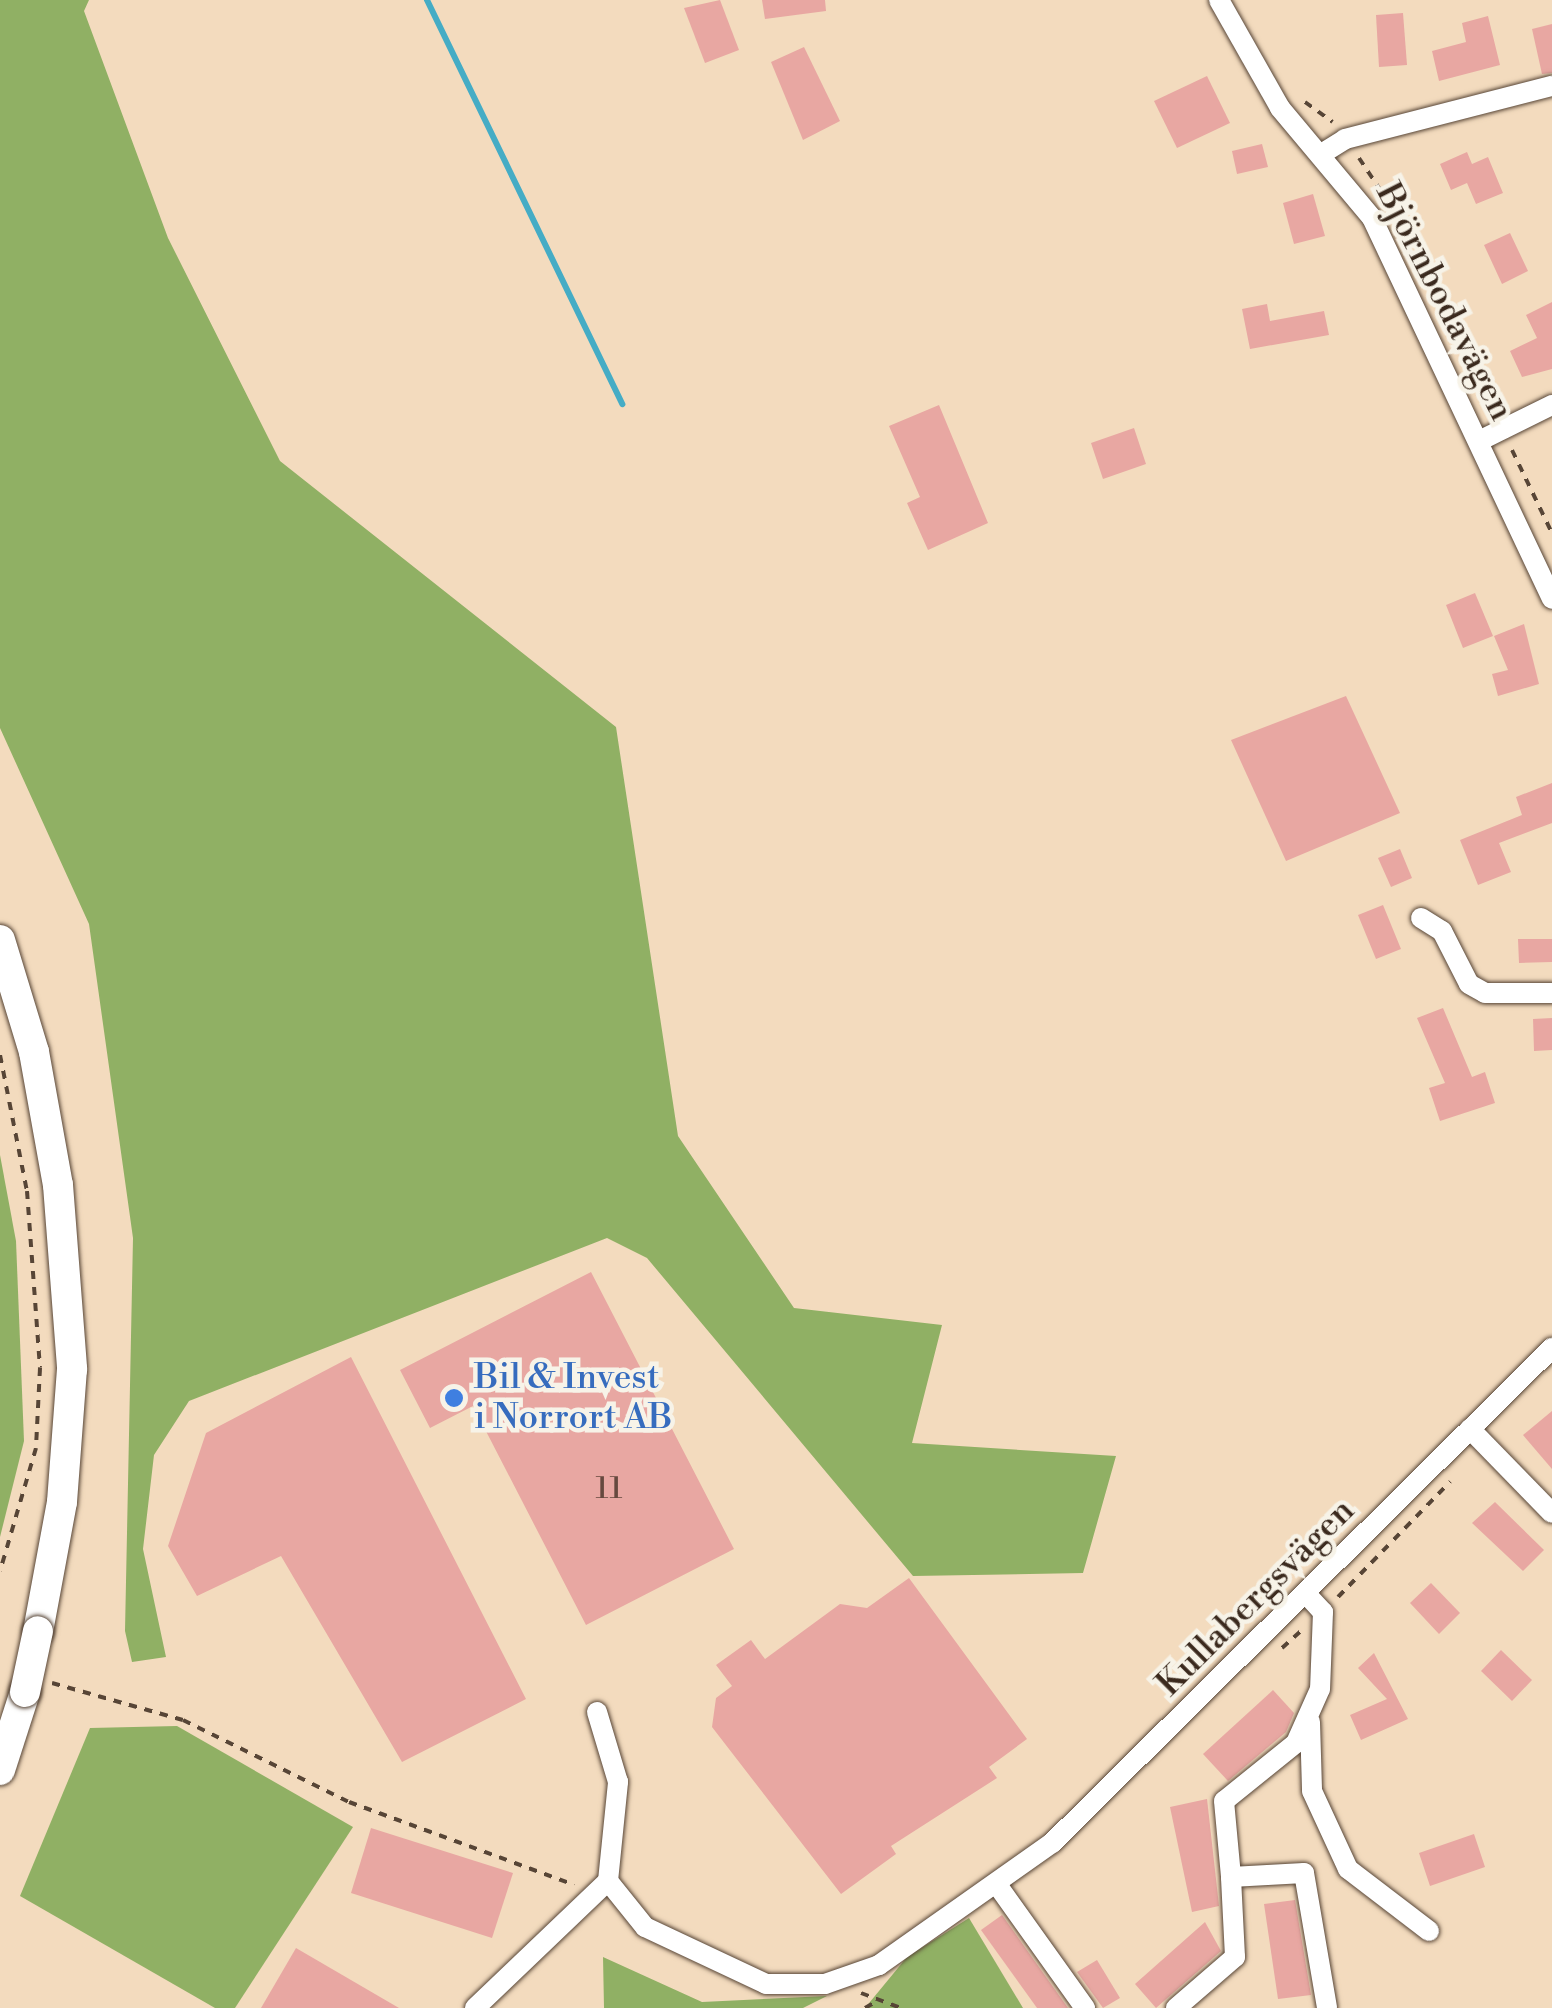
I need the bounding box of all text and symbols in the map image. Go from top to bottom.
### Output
street label: Björnbodavägen [1366,176,1522,428]
place label: Bil & Invest i Norrort AB [474,1357,673,1439]
marker: Bil & Invest i Norrort AB [443,1387,465,1409]
house number: 11 [596,1471,622,1507]
street label: Kullabergsvägen [1148,1490,1364,1706]

